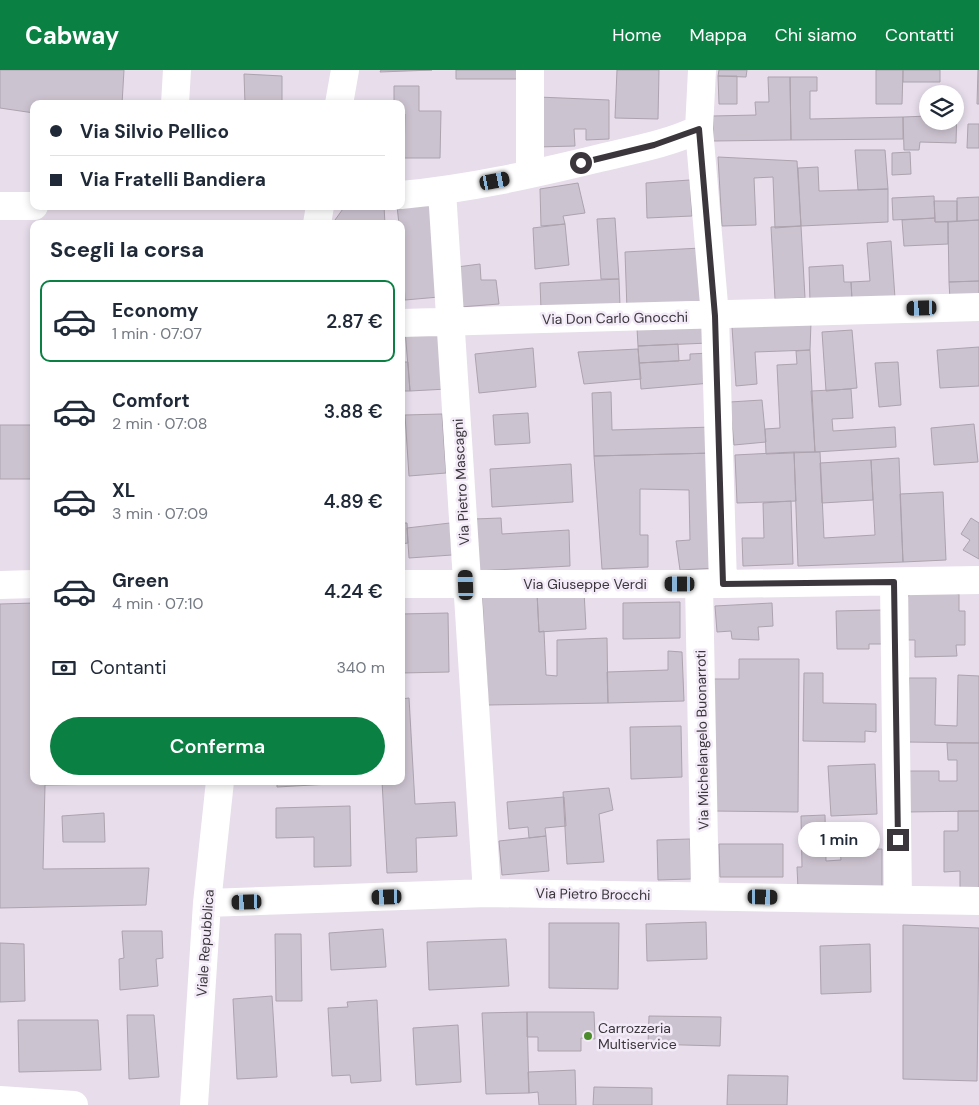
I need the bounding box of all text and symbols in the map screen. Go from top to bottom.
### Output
text: Cabway [25,20,119,51]
text: Home [612,23,662,47]
text: Mappa [690,23,747,47]
text: Chi siamo [775,23,857,47]
text: Contatti [885,23,954,47]
map controls [919,85,964,130]
button: layers [919,85,964,130]
text: Via Silvio Pellico [80,119,229,144]
route start [570,152,592,174]
text: Via Fratelli Bandiera [80,167,266,192]
car [478,171,511,191]
text: Scegli la corsa [50,235,204,264]
text: Economy [112,298,199,323]
icon: car [52,299,97,344]
car [906,300,937,316]
street label: Via Don Carlo Gnocchi [542,308,688,328]
text: 2.87 € [326,309,383,334]
text: 1 min · 07:07 [112,323,202,344]
text: Comfort [112,388,190,413]
icon: car [52,389,97,434]
text: 3.88 € [324,399,383,424]
text: 2 min · 07:08 [112,413,208,434]
street label: Via Pietro Mascagni [449,418,473,546]
text: XL [112,478,135,503]
icon: car [52,479,97,524]
text: 4.89 € [323,489,383,514]
text: 3 min · 07:09 [112,503,208,524]
text: Green [112,568,169,593]
icon: car [52,569,97,614]
car [457,570,474,600]
street label: Via Giuseppe Verdi [523,575,647,593]
car [665,577,695,592]
text: 4.24 € [324,579,383,604]
text: 4 min · 07:10 [112,593,203,614]
street label: Via Michelangelo Buonarroti [691,650,713,830]
icon: cash [50,654,78,682]
text: Contanti [90,655,167,680]
text: 340 m [336,657,385,678]
button: Conferma [50,717,385,775]
callout: 1 min [798,822,880,858]
text: 1 min [820,829,858,850]
route end [887,829,909,851]
street label: Via Pietro Brocchi [535,884,651,904]
street label: Viale Repubblica [192,889,218,997]
car [371,889,402,905]
car [747,889,778,905]
car [231,894,262,910]
place label: Carrozzeria Multiservice [598,1019,677,1053]
marker: Carrozzeria Multiservice [582,1030,594,1042]

